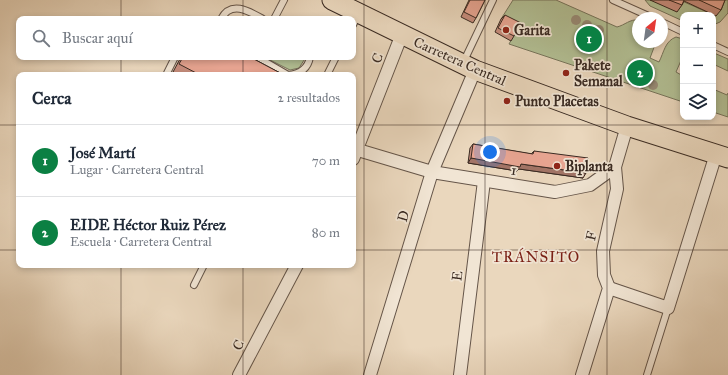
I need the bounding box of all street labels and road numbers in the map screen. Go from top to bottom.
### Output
street label: Carretera Central [411,33,509,90]
street label: C [368,51,387,66]
street label: 1 [510,162,518,179]
street label: D [394,208,413,224]
street label: F [582,230,601,242]
street label: E [448,270,467,282]
street label: C [229,337,248,353]

